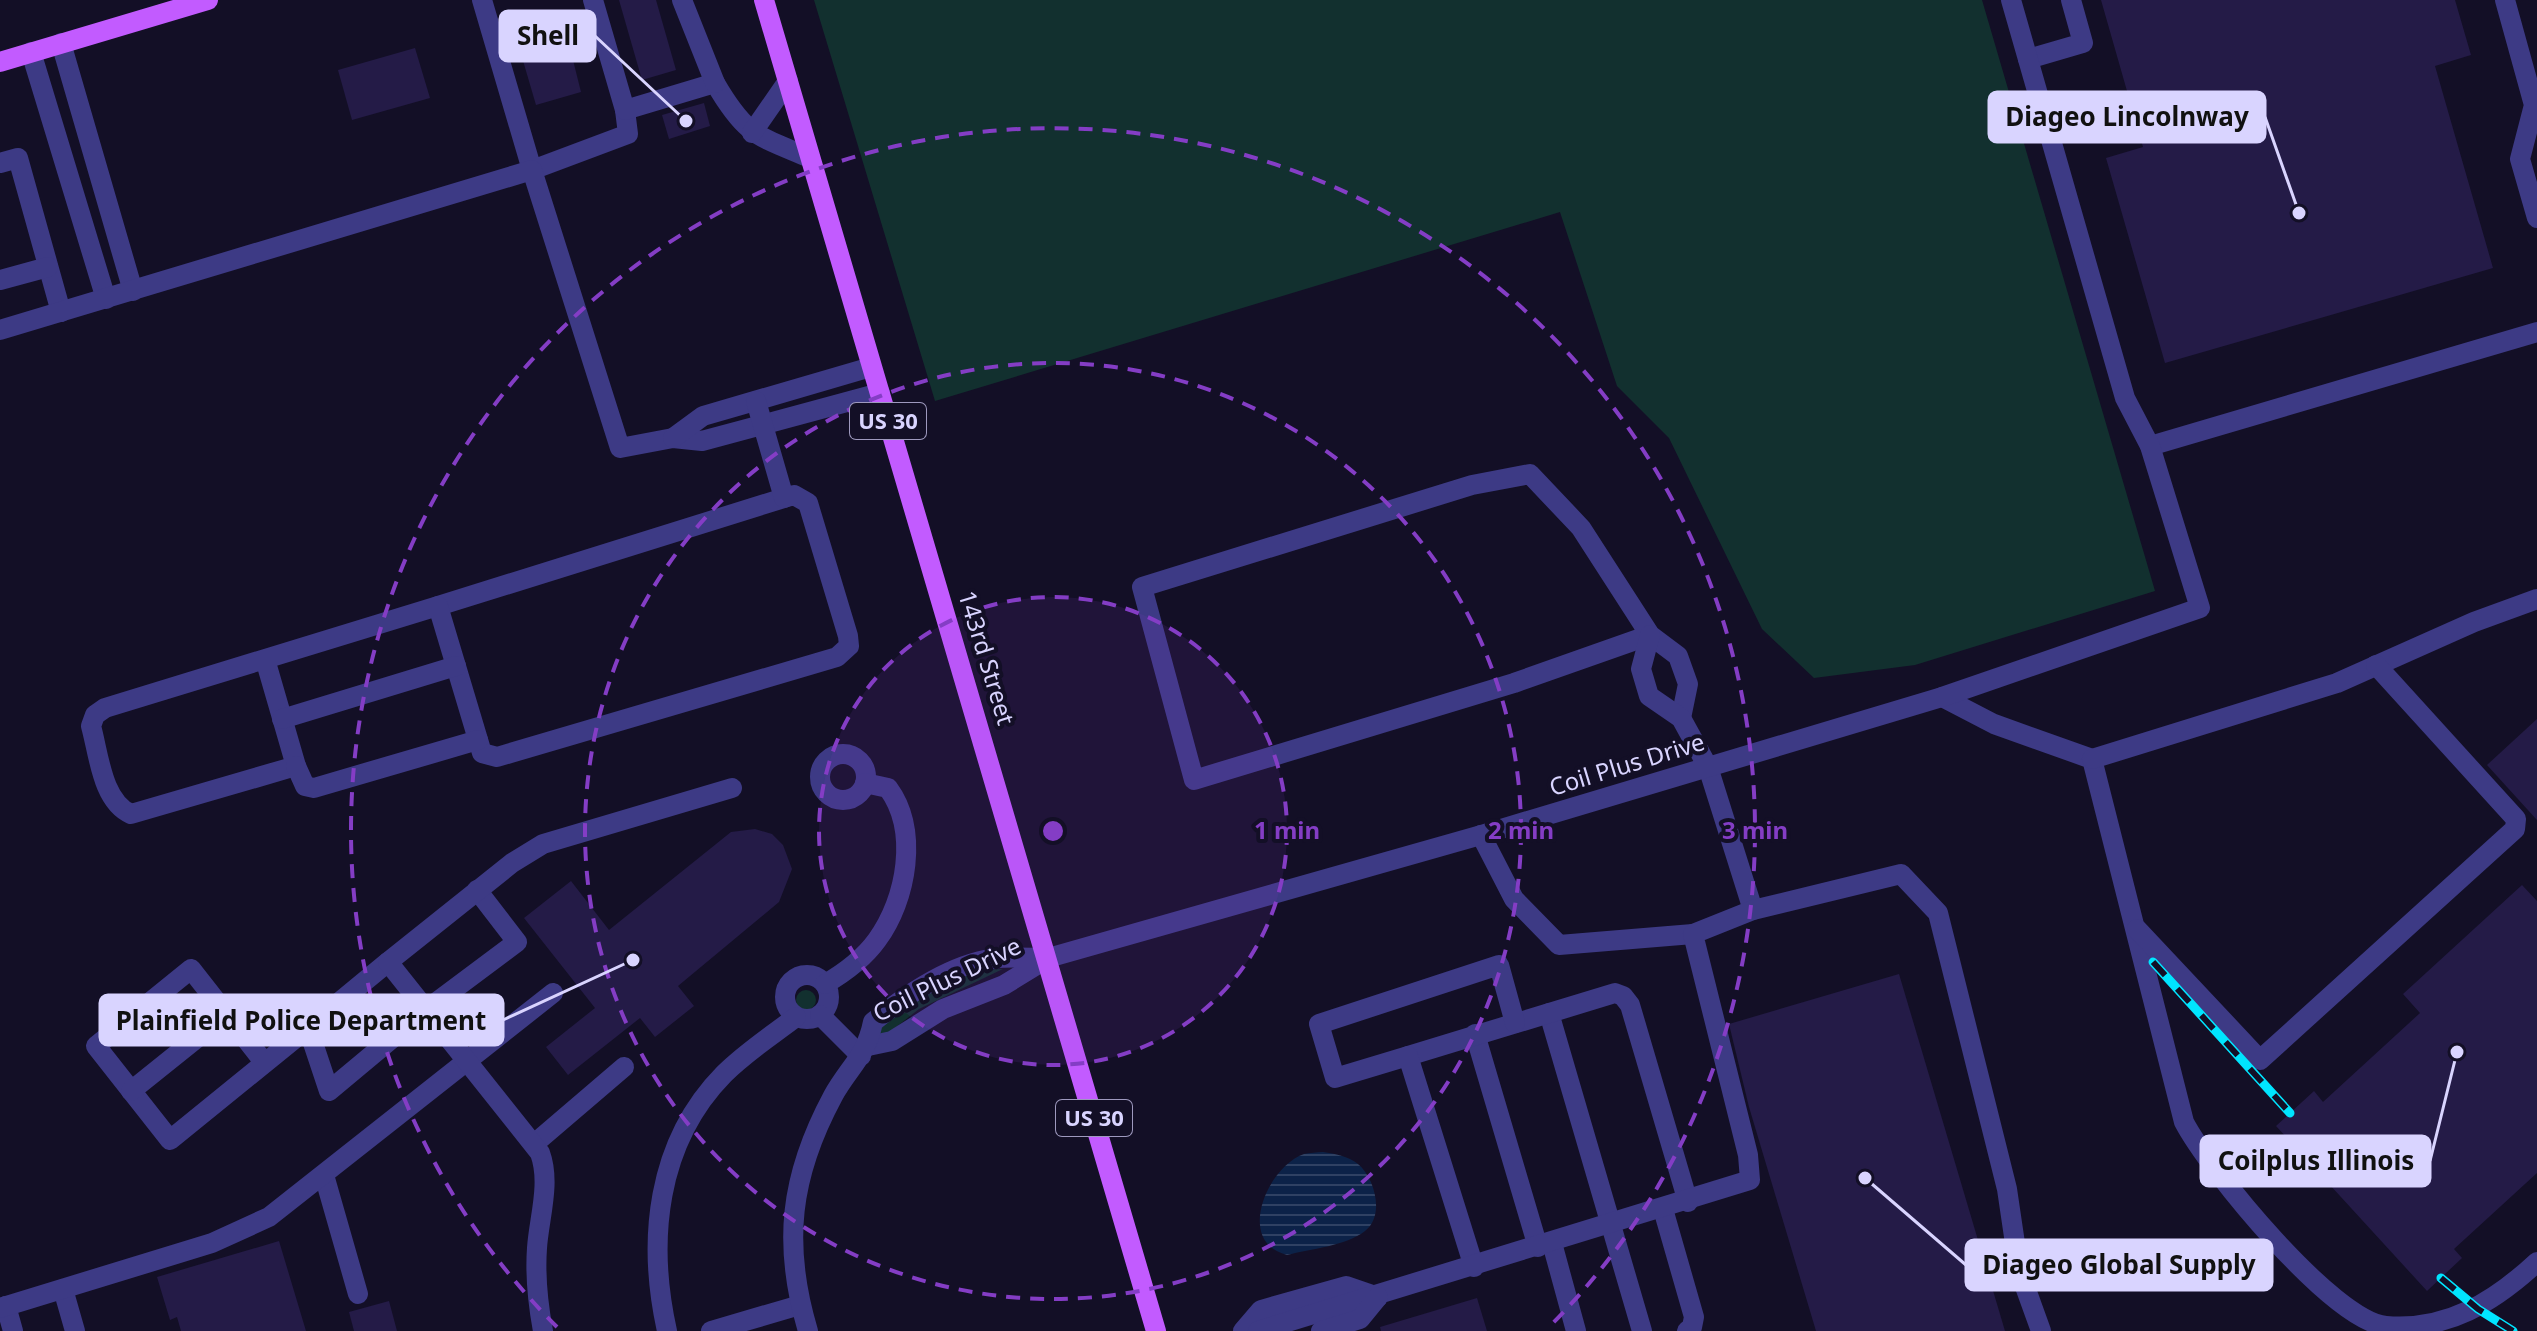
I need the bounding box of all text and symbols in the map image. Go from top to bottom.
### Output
callout: Shell [500,11,595,61]
text: Shell [517,17,579,53]
callout: Diageo Lincolnway [1989,92,2265,142]
text: Diageo Lincolnway [2005,98,2249,134]
road number: US 30 [850,403,926,439]
street label: 143rd Street [951,586,1024,729]
street label: Coil Plus Drive [1545,724,1708,803]
text: 1 min [1254,813,1320,846]
text: 2 min [1488,813,1554,846]
text: 3 min [1722,813,1788,846]
centre of rings [1039,817,1067,845]
street label: Coil Plus Drive [867,929,1026,1029]
callout: Plainfield Police Department [100,995,503,1045]
text: Plainfield Police Department [116,1002,486,1038]
road number: US 30 [1056,1100,1132,1136]
callout: Coilplus Illinois [2201,1136,2430,1186]
text: Coilplus Illinois [2218,1142,2414,1178]
callout: Diageo Global Supply [1966,1240,2272,1290]
text: Diageo Global Supply [1982,1246,2256,1282]

